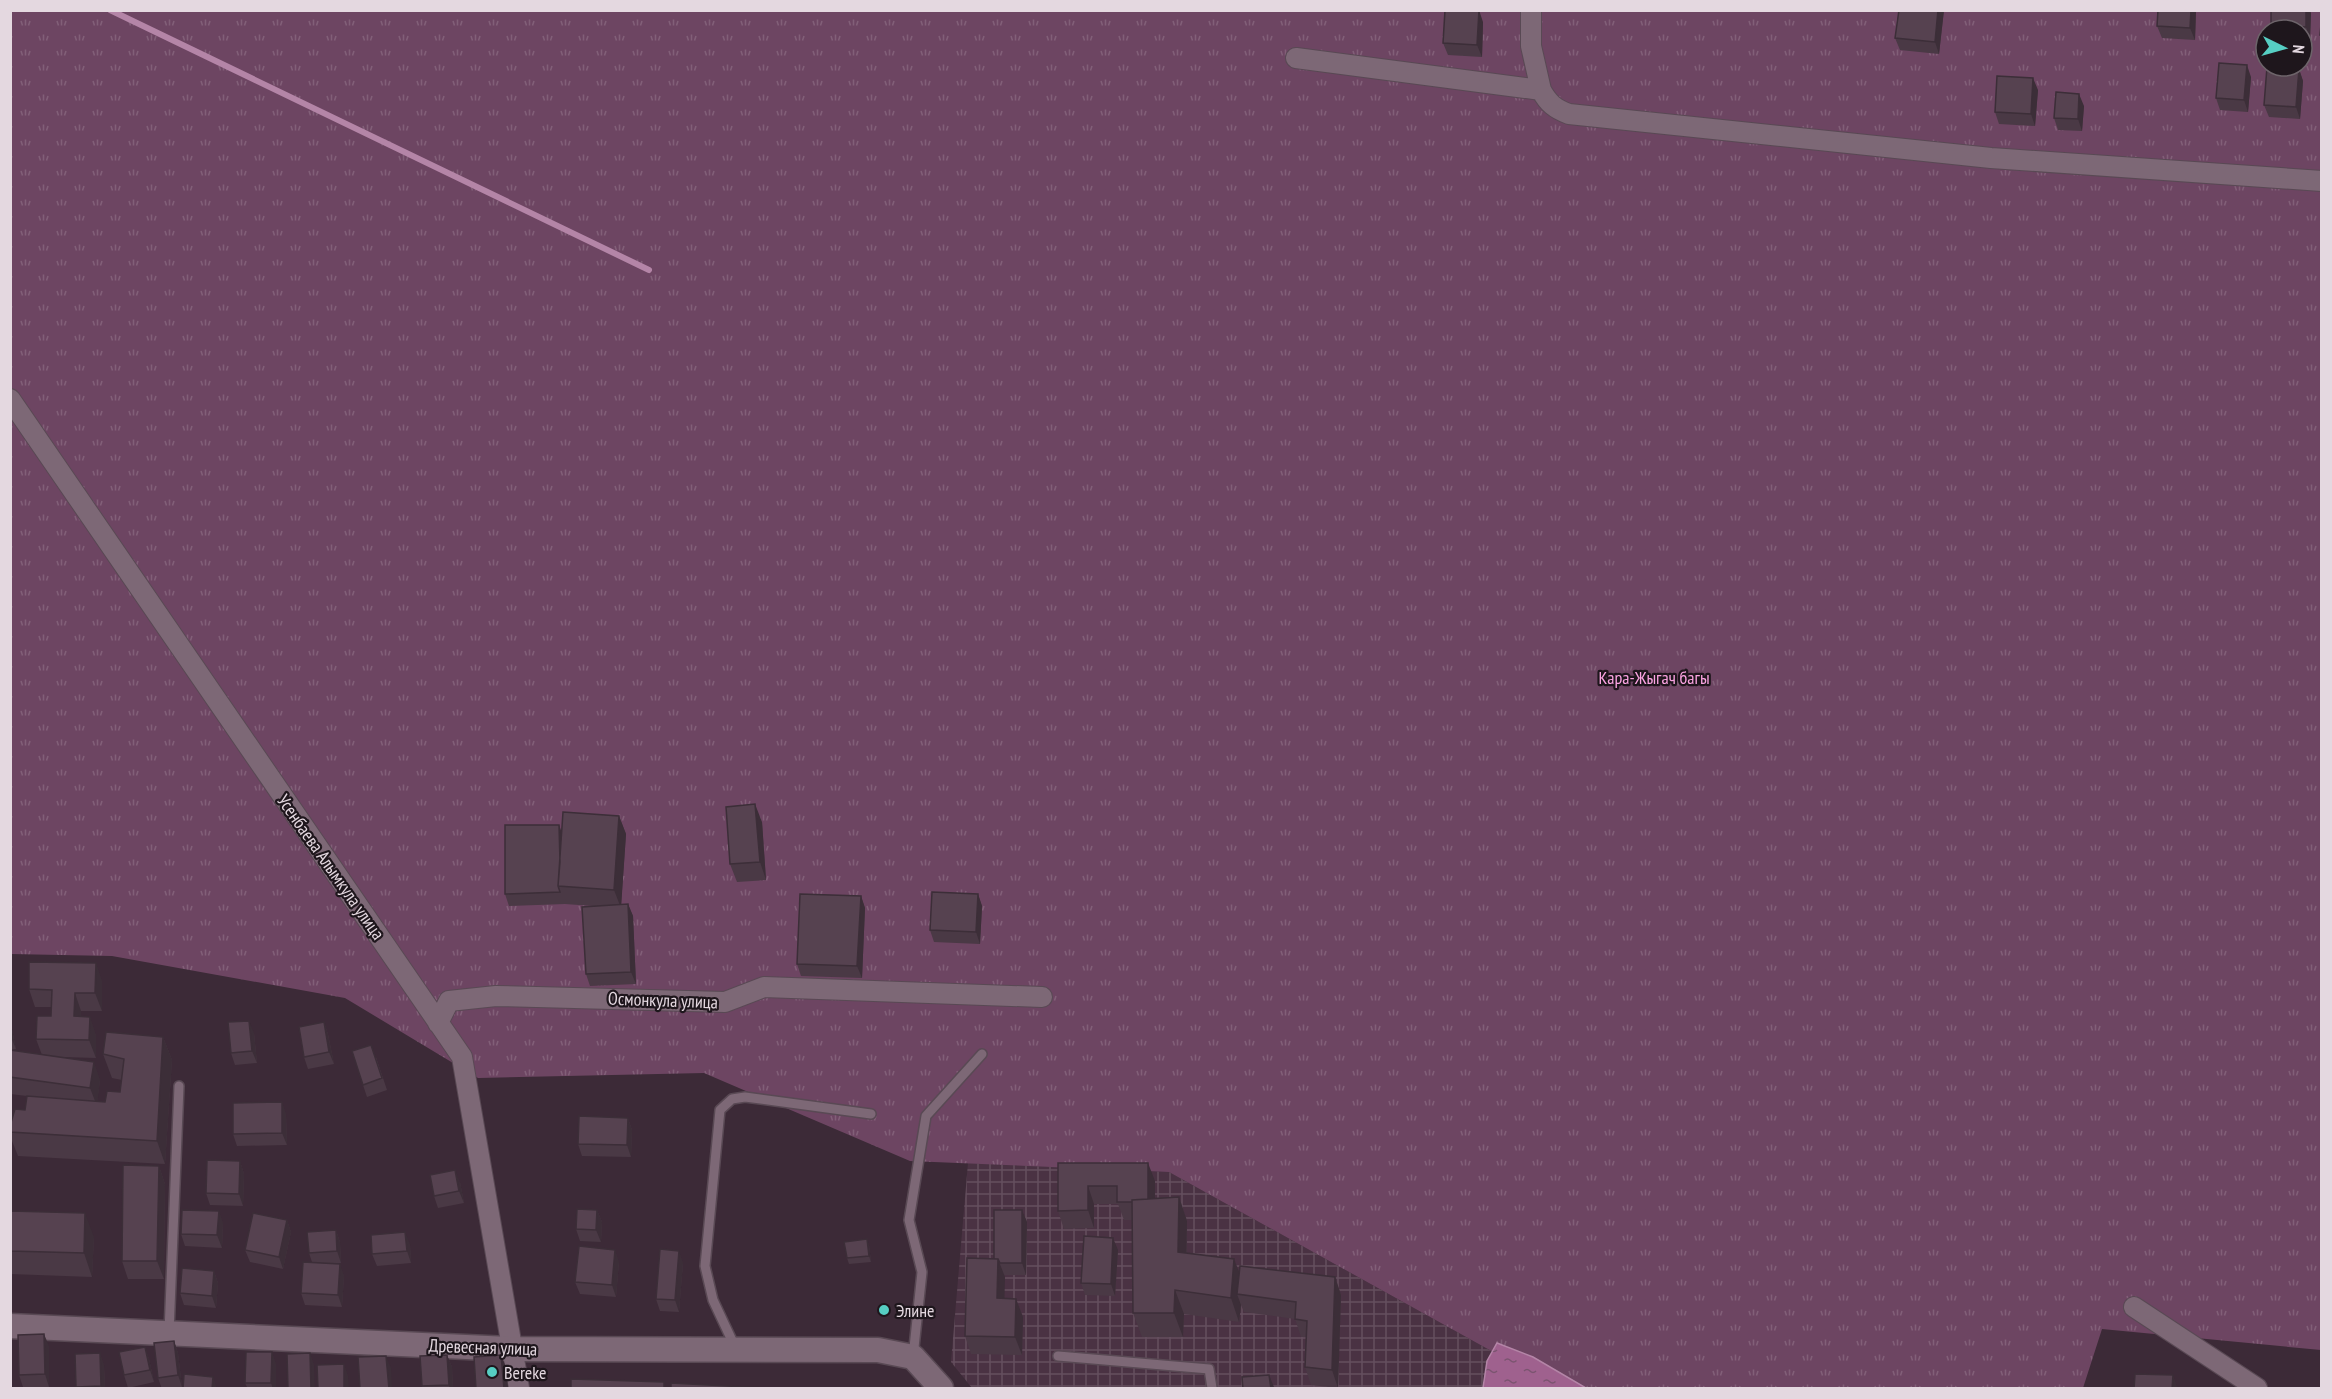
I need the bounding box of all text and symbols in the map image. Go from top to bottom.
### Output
north arrow [2254,18,2314,78]
text: N [2289,44,2309,54]
park label: Кара-Жыгач багы [1598,666,1710,689]
street label: Усенбаева Алымкула улица [272,790,390,944]
street label: Осмонкула улица [608,987,718,1013]
place label: Элине [896,1299,934,1322]
marker: Элине [877,1303,891,1317]
street label: Древесная улица [428,1334,538,1360]
place label: Bereke [504,1361,547,1384]
marker: Bereke [485,1365,499,1379]

